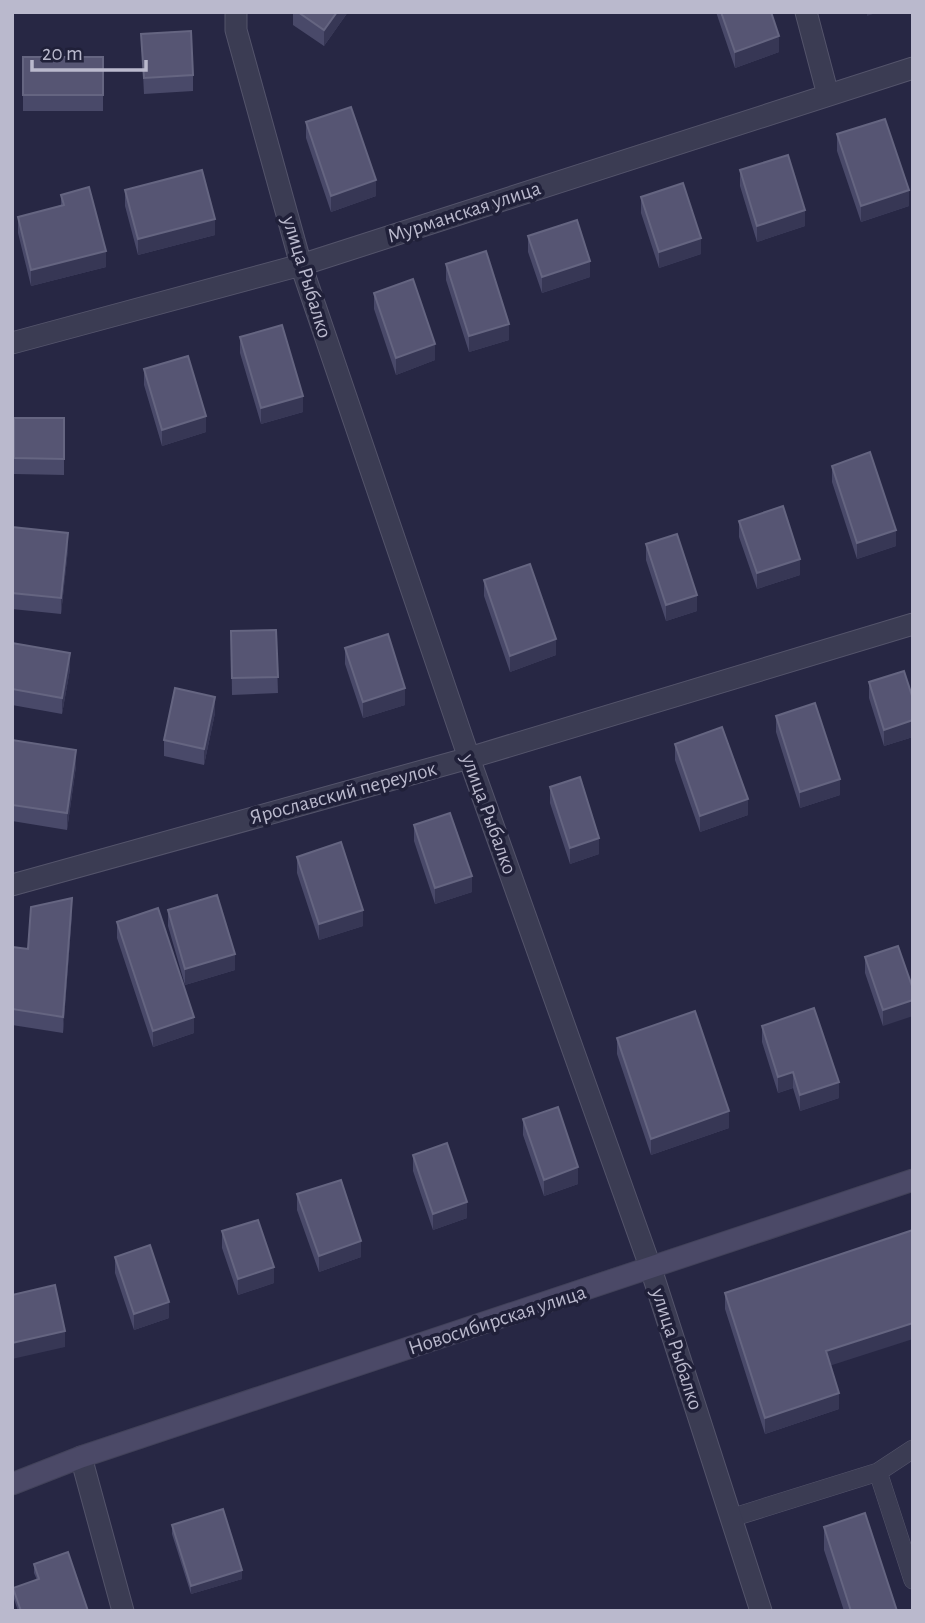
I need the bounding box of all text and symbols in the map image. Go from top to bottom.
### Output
scale bar [32,28,145,72]
text: 20 m [42,43,83,64]
street label: Мурманская улица [385,177,544,247]
street label: улица Рыбалко [278,213,335,340]
street label: улица Рыбалко [457,750,520,877]
street label: Ярославский переулок [247,758,439,828]
street label: Новосибирская улица [405,1281,589,1359]
street label: улица Рыбалко [647,1285,706,1412]

